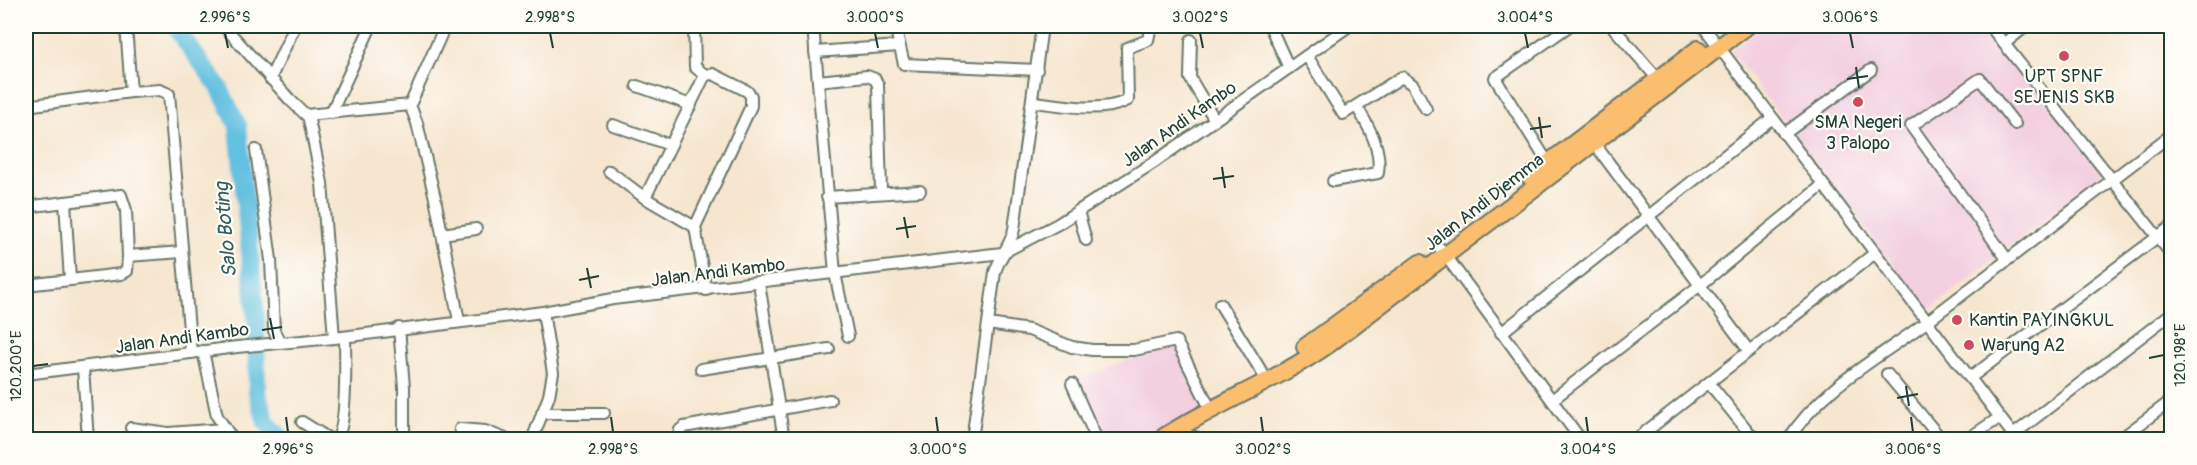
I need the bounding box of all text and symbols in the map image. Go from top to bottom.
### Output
text: 2.996°S [199,8,251,27]
text: 2.998°S [525,8,575,27]
text: 3.000°S [846,8,904,27]
text: 3.002°S [1172,8,1228,27]
text: 3.004°S [1497,8,1553,27]
text: 3.006°S [1822,8,1878,27]
marker: UPT SPNF SEJENIS SKB [2057,49,2071,63]
place label: UPT SPNF SEJENIS SKB [2013,65,2115,109]
street label: Jalan Andi Kambo [1118,76,1241,172]
marker: SMA Negeri 3 Palopo [1851,95,1865,109]
place label: SMA Negeri 3 Palopo [1814,111,1902,155]
street label: Jalan Andi Djemma [1420,149,1549,256]
water label: Salo Boting [209,179,242,279]
street label: Jalan Andi Kambo [650,253,787,292]
place label: Kantin PAYINGKUL [1969,309,2114,332]
marker: Kantin PAYINGKUL [1950,313,1964,327]
street label: Jalan Andi Kambo [114,318,251,359]
text: 120.198°E [2171,323,2190,387]
text: 120.200°E [7,330,26,402]
place label: Warung A2 [1981,334,2065,357]
marker: Warung A2 [1962,338,1976,352]
text: 2.996°S [262,440,314,459]
text: 2.998°S [588,440,638,459]
text: 3.000°S [909,440,967,459]
text: 3.002°S [1235,440,1291,459]
text: 3.004°S [1560,440,1616,459]
text: 3.006°S [1885,440,1941,459]

